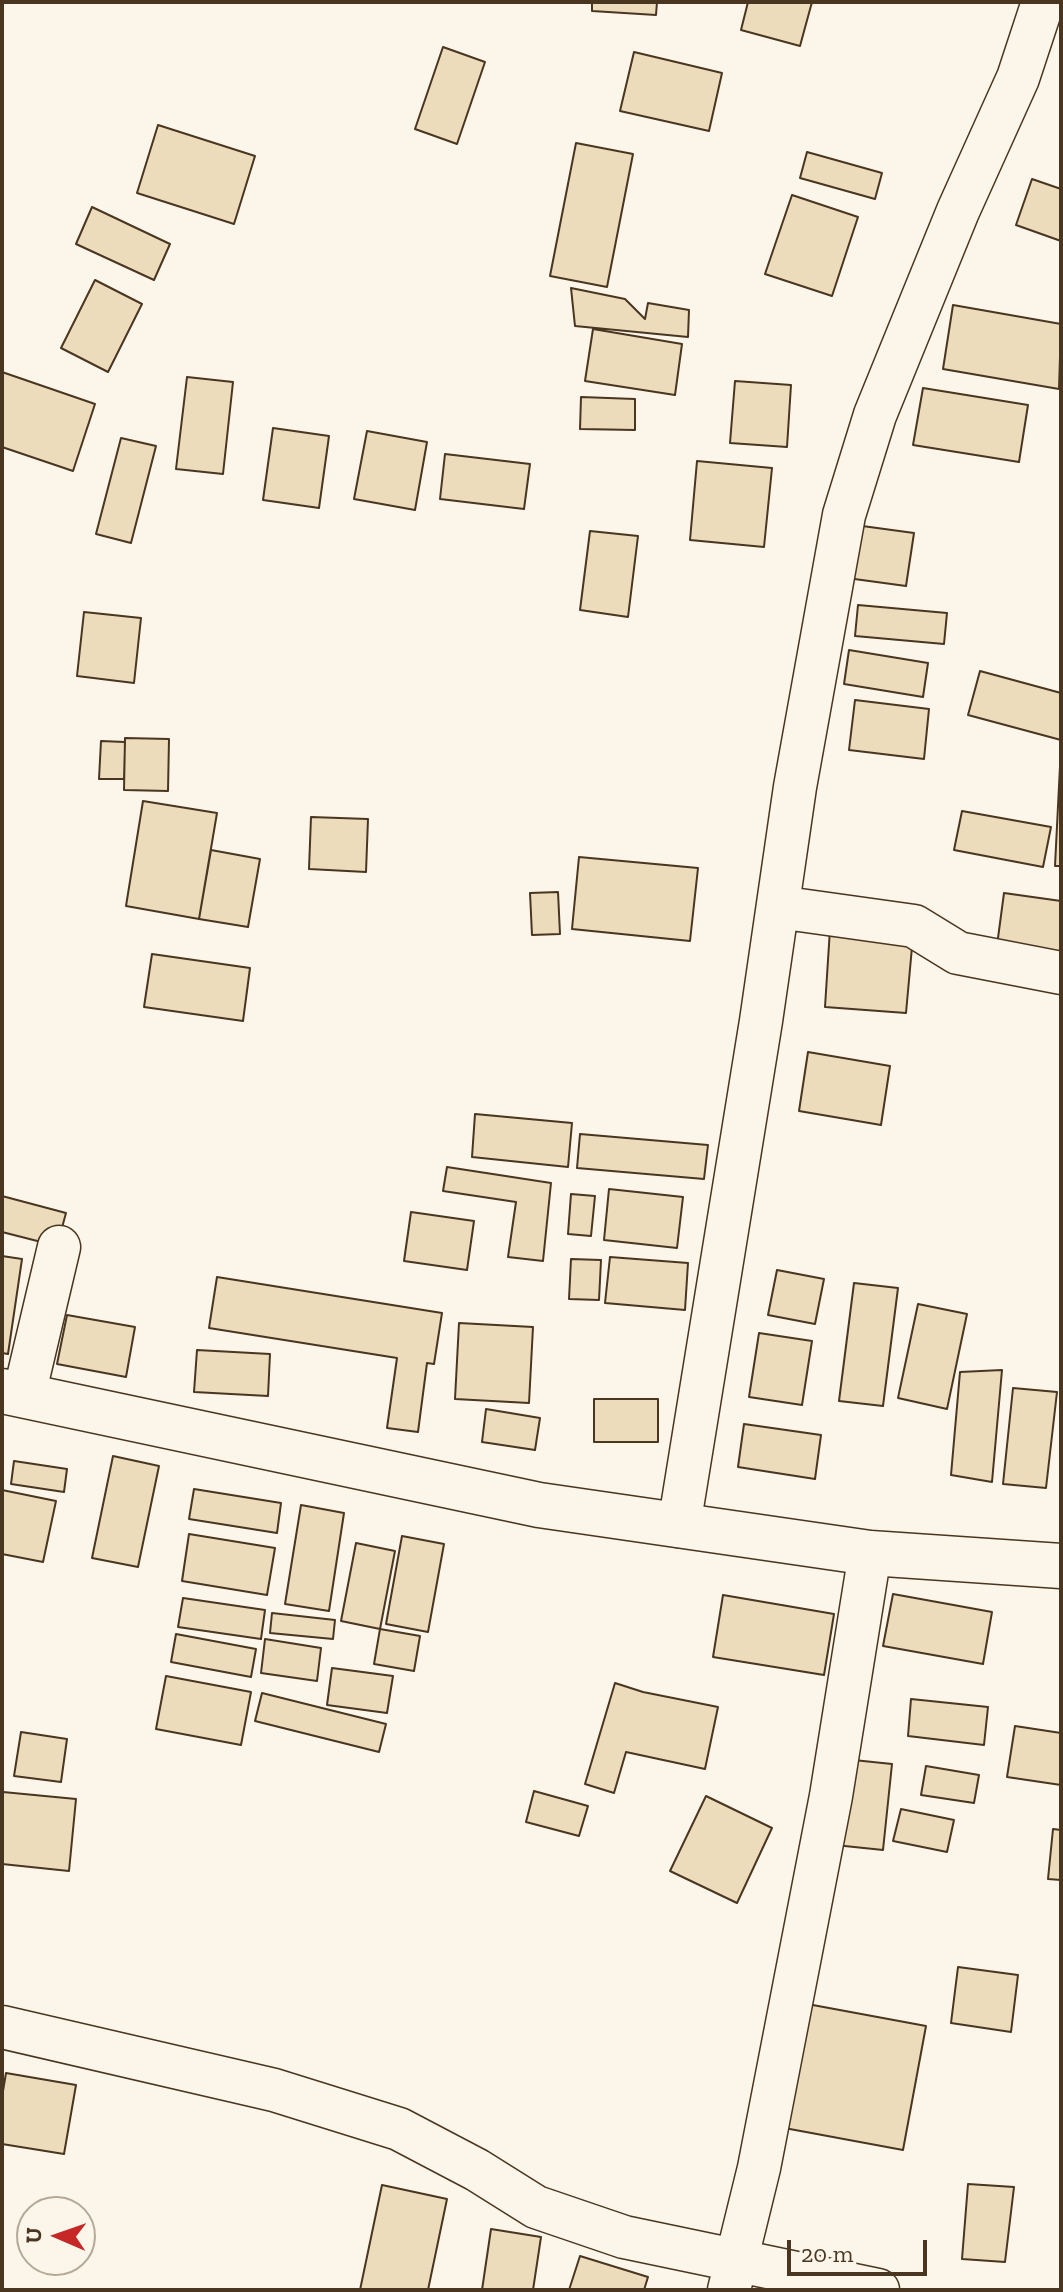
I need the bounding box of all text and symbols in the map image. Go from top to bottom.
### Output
north arrow [16,2196,96,2276]
scale bar [791,2224,931,2274]
text: U [20,2227,47,2244]
text: 20 m [801,2239,853,2268]

